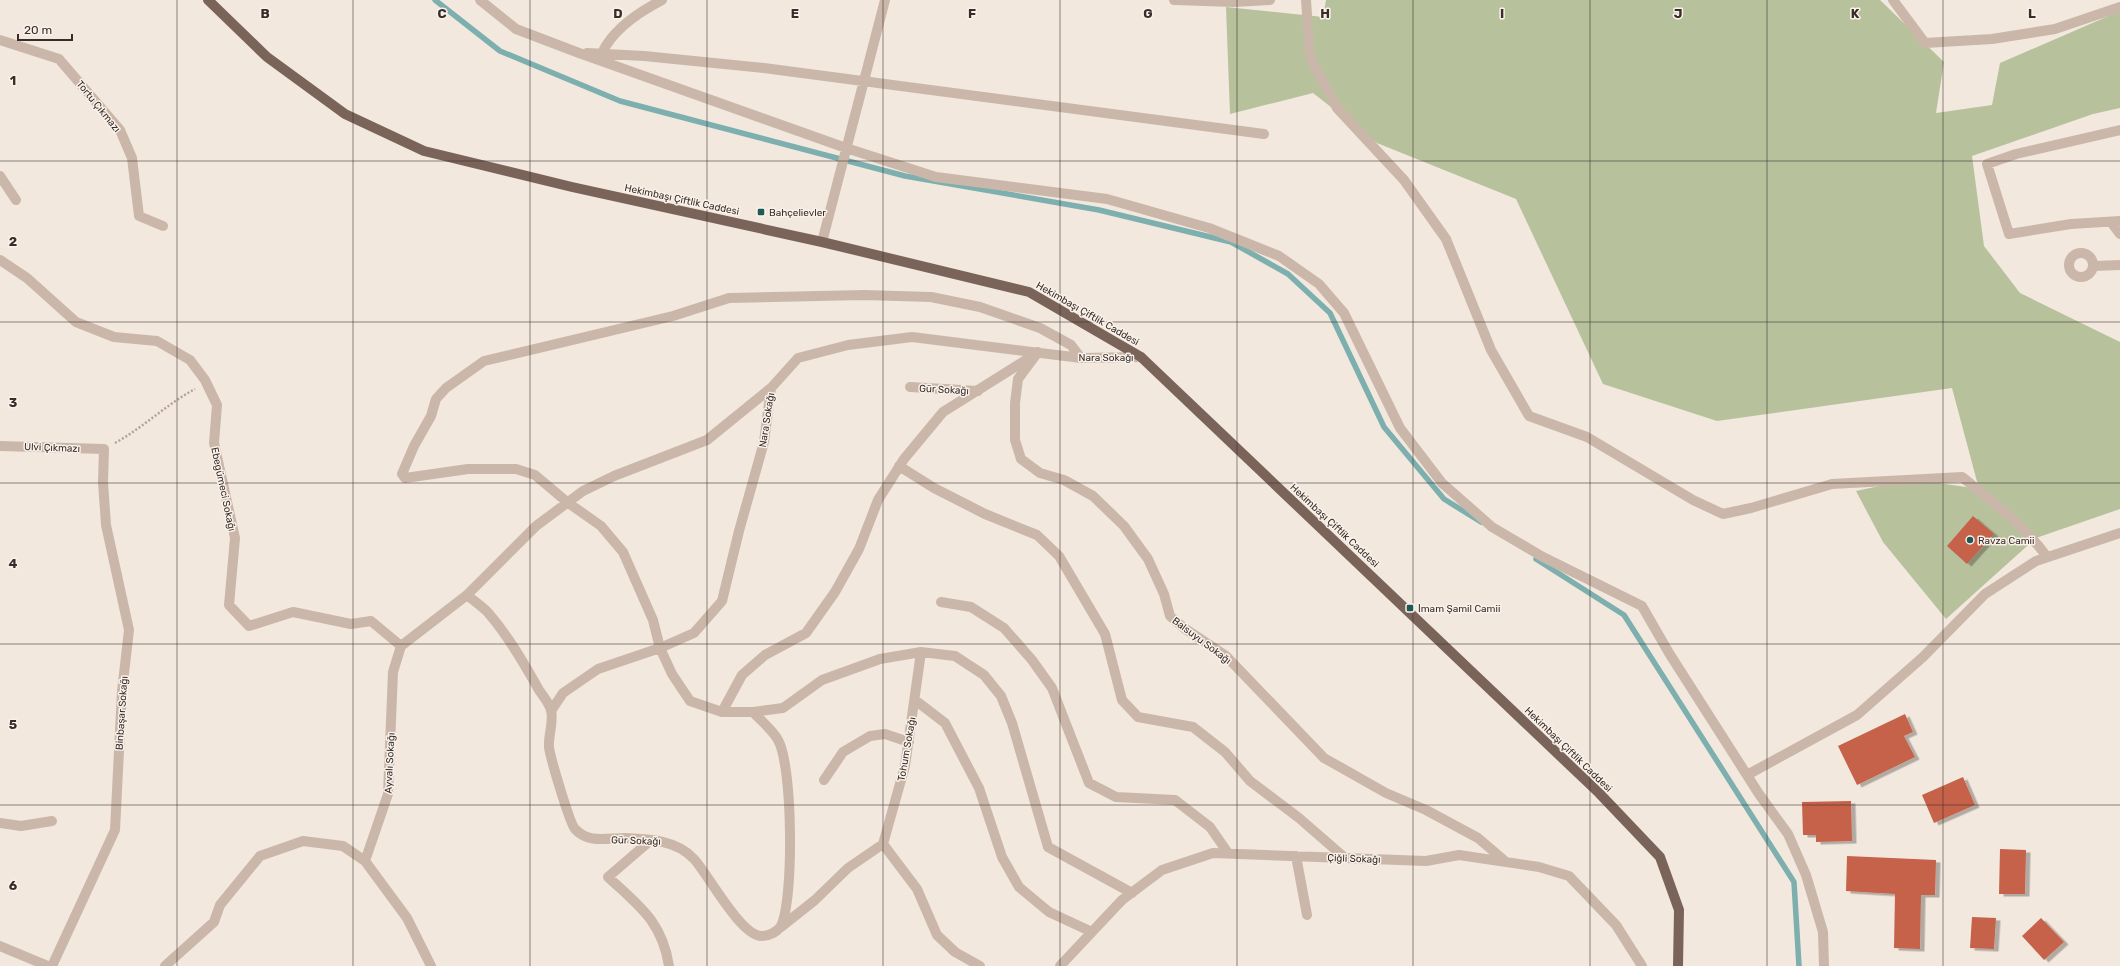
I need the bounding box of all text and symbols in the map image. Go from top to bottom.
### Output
text: B [260,6,270,21]
text: C [437,6,447,21]
text: D [613,6,623,21]
text: E [791,6,799,21]
text: F [968,6,976,21]
text: G [1143,6,1153,21]
text: H [1320,6,1330,21]
text: I [1500,6,1504,21]
text: J [1674,6,1682,21]
text: K [1851,6,1860,21]
text: L [2028,6,2036,21]
scale bar [18,16,72,42]
text: 20 m [24,23,52,37]
text: 1 [10,73,16,88]
street label: Tortu Çıkmazı [74,78,123,135]
street label: Hekimbaşı Çiftlik Caddesi [623,182,740,218]
marker: Bahçelievler [756,207,766,217]
place label: Bahçelievler [769,207,826,219]
text: 2 [9,234,17,249]
street label: Hekimbaşı Çiftlik Caddesi [1034,279,1141,348]
street label: Nara Sokağı [1078,352,1134,364]
street label: Gür Sokağı [919,383,969,397]
street label: Nara Sokağı [757,392,777,448]
text: 3 [9,395,18,410]
street label: Ulvi Çıkmazı [24,441,80,455]
street label: Ebegümeci Sokağı [208,446,238,532]
street label: Hekimbaşı Çiftlik Caddesi [1287,481,1381,570]
marker: Ravza Camii [1965,535,1975,545]
place label: Ravza Camii [1978,535,2034,547]
text: 4 [9,556,18,571]
marker: İmam Şamil Camii [1405,603,1415,613]
place label: İmam Şamil Camii [1418,603,1500,615]
street label: Balsuyu Sokağı [1170,615,1233,667]
street label: Binbaşar Sokağı [113,676,131,750]
street label: Hekimbaşı Çiftlik Caddesi [1522,705,1615,795]
street label: Tohum Sokağı [895,716,919,782]
text: 5 [9,717,17,732]
street label: Ayvalı Sokağı [382,732,398,794]
street label: Gür Sokağı [611,834,661,848]
street label: Çiğli Sokağı [1327,852,1381,866]
text: 6 [9,878,18,893]

